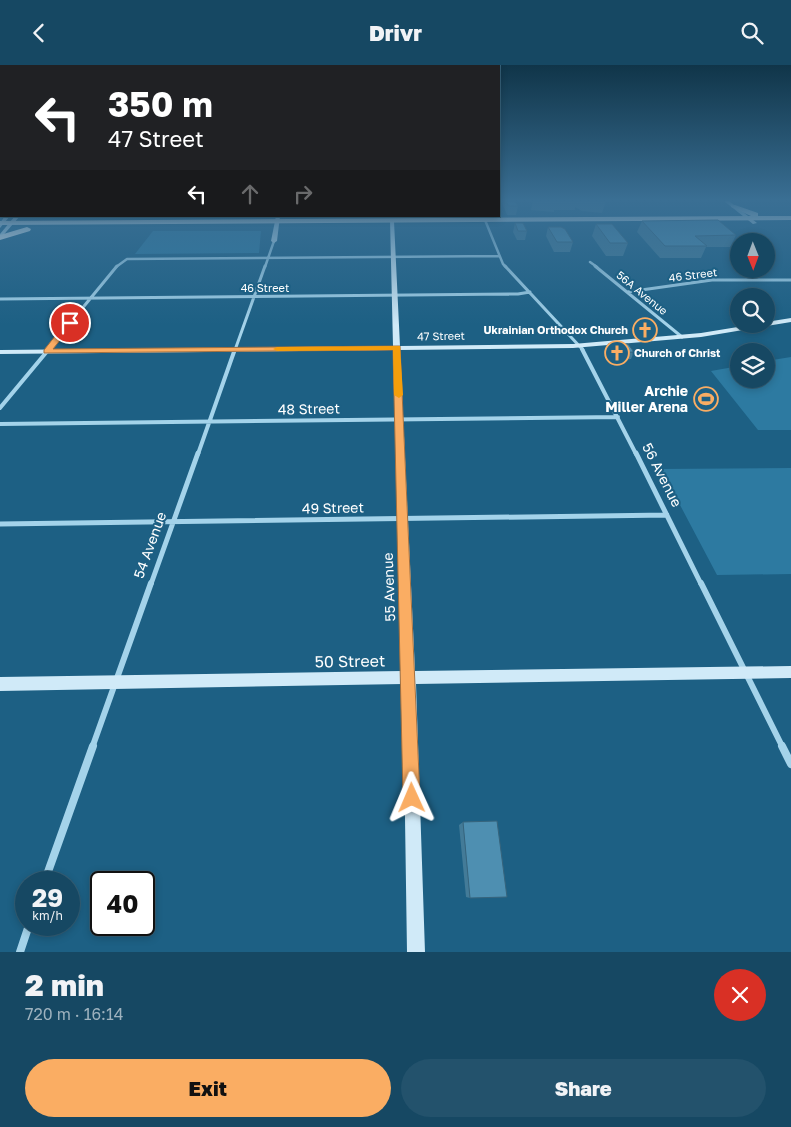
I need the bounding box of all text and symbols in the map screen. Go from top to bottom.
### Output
icon: back [25,19,53,47]
text: Drivr [369,19,422,46]
icon: search [738,19,766,47]
text: 350 m [108,83,213,125]
icon: left [25,85,90,150]
text: 47 Street [108,125,204,152]
icon: left [183,180,211,208]
icon: ahead [236,180,264,208]
icon: right [289,180,317,208]
north arrow [730,233,775,277]
map controls [730,233,775,388]
street label: 46 Street [668,265,718,284]
street label: 56A Avenue [614,268,670,317]
street label: 46 Street [241,281,289,294]
button: search [730,288,775,333]
pin [49,302,91,344]
icon: arrive [56,309,84,337]
church icon: Ukrainian Orthodox Church [632,317,658,343]
place label: Ukrainian Orthodox Church [484,323,628,336]
street label: 47 Street [417,329,465,342]
church icon: Church of Christ [604,340,630,366]
button: layers [730,343,775,388]
place label: Church of Christ [634,346,721,359]
place label: Archie Miller Arena [605,382,688,415]
sports icon: Archie Miller Arena [693,386,719,412]
street label: 48 Street [278,399,340,418]
street label: 56 Avenue [639,440,686,510]
street label: 49 Street [302,498,364,517]
street label: 54 Avenue [130,509,169,580]
street label: 55 Avenue [379,552,398,622]
street label: 50 Street [315,650,385,672]
position arrow [385,771,437,823]
speed limit sign: 40 [90,871,155,936]
text: 29 [32,882,63,913]
text: km/h [32,908,63,923]
text: 2 min [25,967,104,1003]
button: close [714,969,766,1021]
text: 720 m · 16:14 [25,1004,123,1024]
button: Exit [25,1059,391,1117]
button: Share [401,1059,766,1117]

